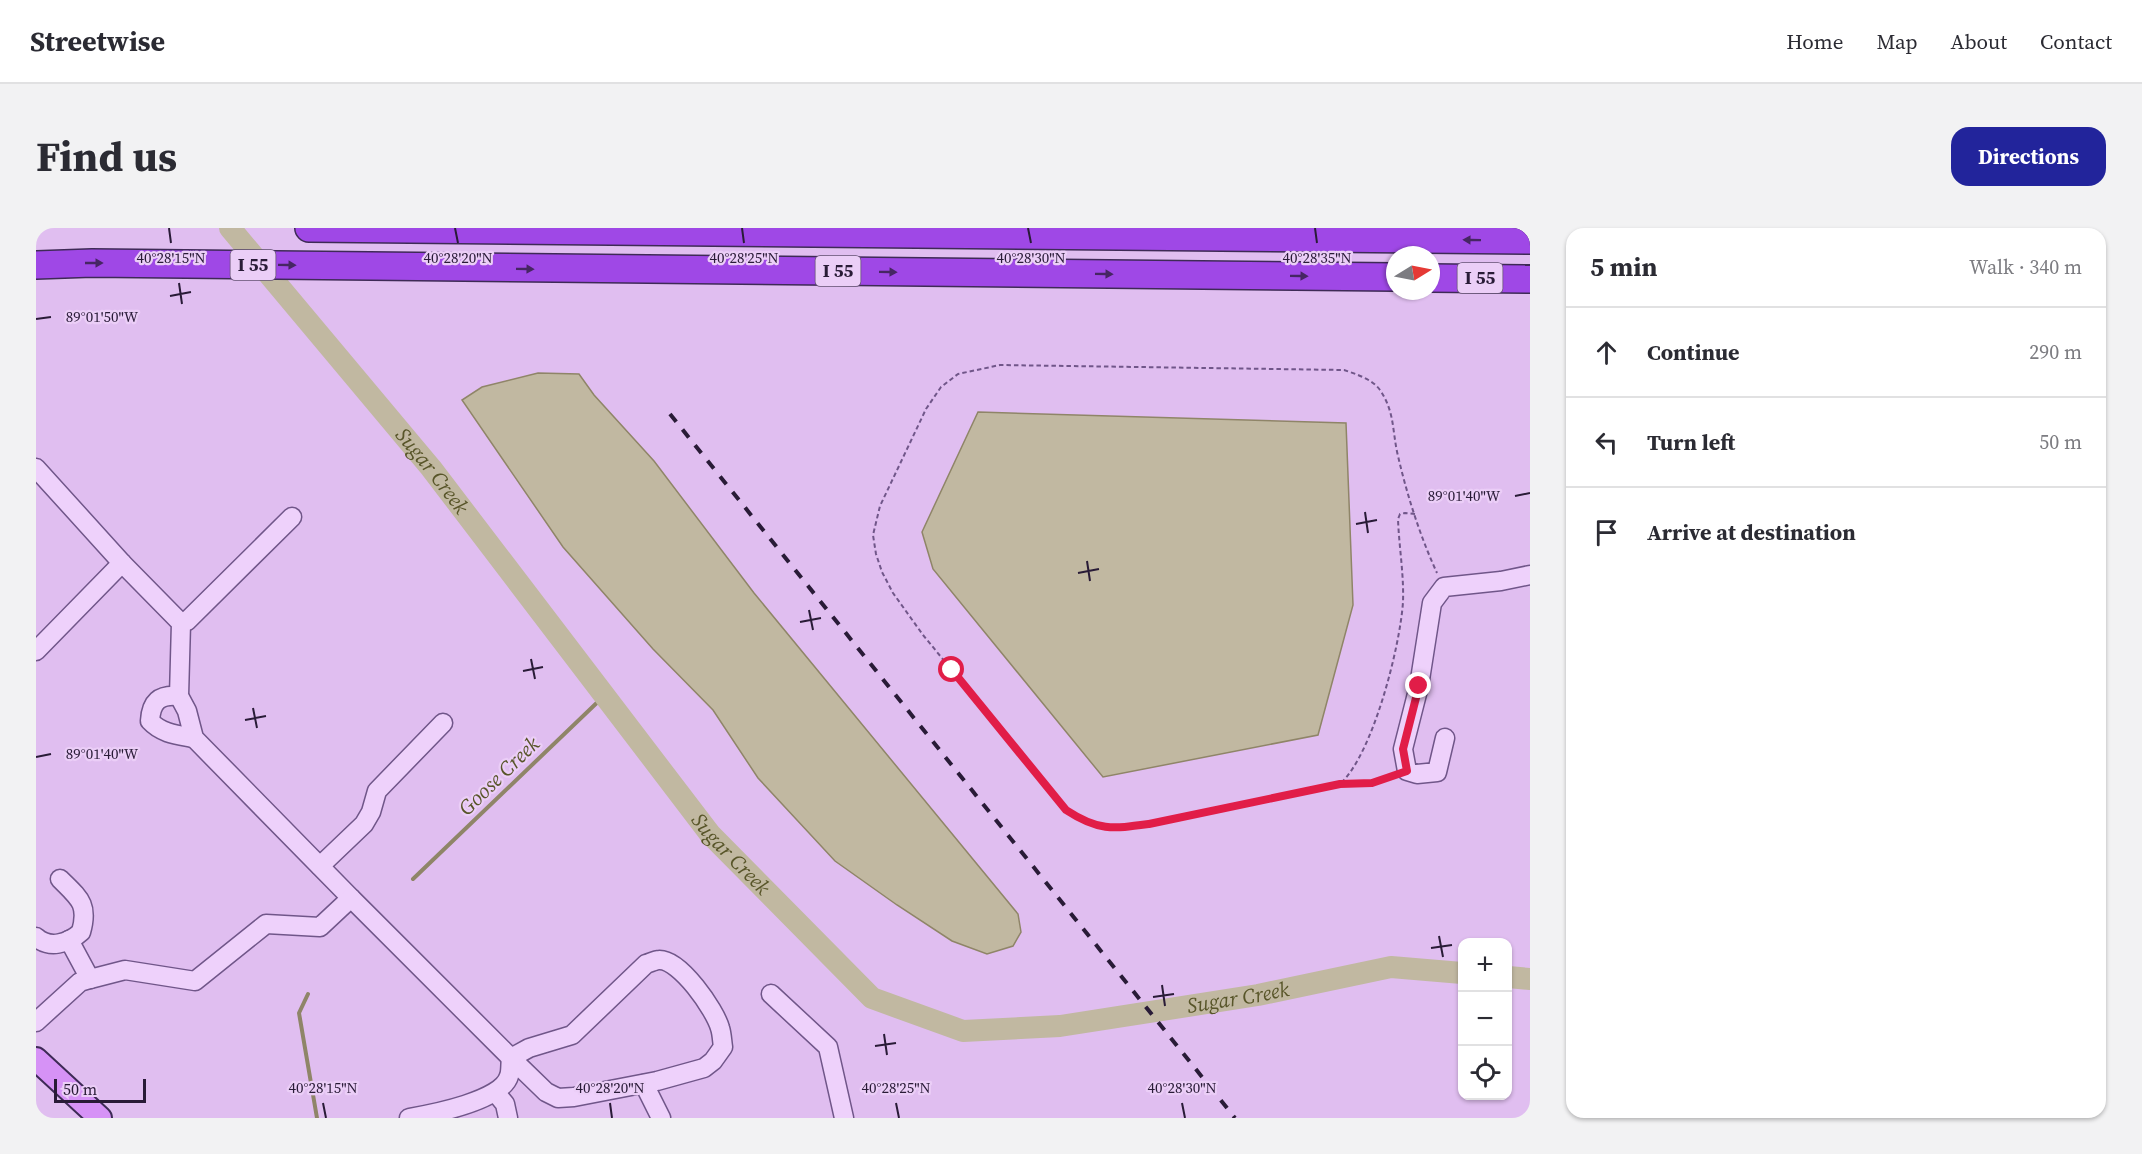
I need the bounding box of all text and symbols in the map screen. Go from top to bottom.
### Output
text: Streetwise [30,22,165,60]
text: Home [1786,27,1844,56]
text: Map [1877,27,1918,56]
text: About [1951,27,2007,56]
text: Contact [2040,27,2112,56]
text: Find us [36,127,177,185]
button: Directions [1951,127,2106,186]
one-way arrow [1462,235,1481,245]
north arrow [1386,246,1440,300]
text: 40°28'15"N [136,247,206,268]
text: 40°28'20"N [423,247,493,268]
text: 40°28'25"N [709,247,779,268]
text: 40°28'30"N [996,247,1066,268]
text: 40°28'35"N [1282,247,1352,268]
text: 5 min [1590,249,1657,285]
road number: I 55 [230,250,276,280]
text: Walk · 340 m [1969,253,2082,281]
road number: I 55 [816,256,860,286]
one-way arrow [85,259,104,268]
one-way arrow [278,261,297,270]
road number: I 55 [1458,263,1502,293]
one-way arrow [516,264,535,273]
one-way arrow [879,267,898,277]
one-way arrow [1095,269,1114,279]
one-way arrow [1290,271,1309,281]
text: 89°01'50"W [66,306,139,327]
icon: ahead [1590,336,1623,369]
text: Continue [1647,337,1740,367]
text: 290 m [2029,338,2082,366]
water label: Sugar Creek [389,421,476,520]
icon: left [1590,426,1623,459]
text: Turn left [1647,427,1735,457]
text: 50 m [2039,428,2082,456]
text: 89°01'40"W [1428,485,1501,506]
icon: arrive [1590,516,1623,549]
text: Arrive at destination [1647,517,1856,547]
route start [938,656,964,682]
route end [1405,672,1431,698]
water label: Goose Creek [452,730,546,822]
text: 89°01'40"W [66,743,139,764]
water label: Sugar Creek [685,807,777,901]
map controls [1458,938,1512,1100]
button: + [1458,938,1512,992]
water label: Sugar Creek [1185,974,1292,1020]
button: − [1458,992,1512,1046]
button: locate [1458,1046,1512,1100]
scale bar [54,1076,146,1104]
text: 40°28'15"N [288,1077,358,1098]
text: 40°28'20"N [575,1077,645,1098]
text: 40°28'25"N [861,1077,931,1098]
text: 40°28'30"N [1147,1077,1217,1098]
text: 50 m [63,1078,97,1100]

